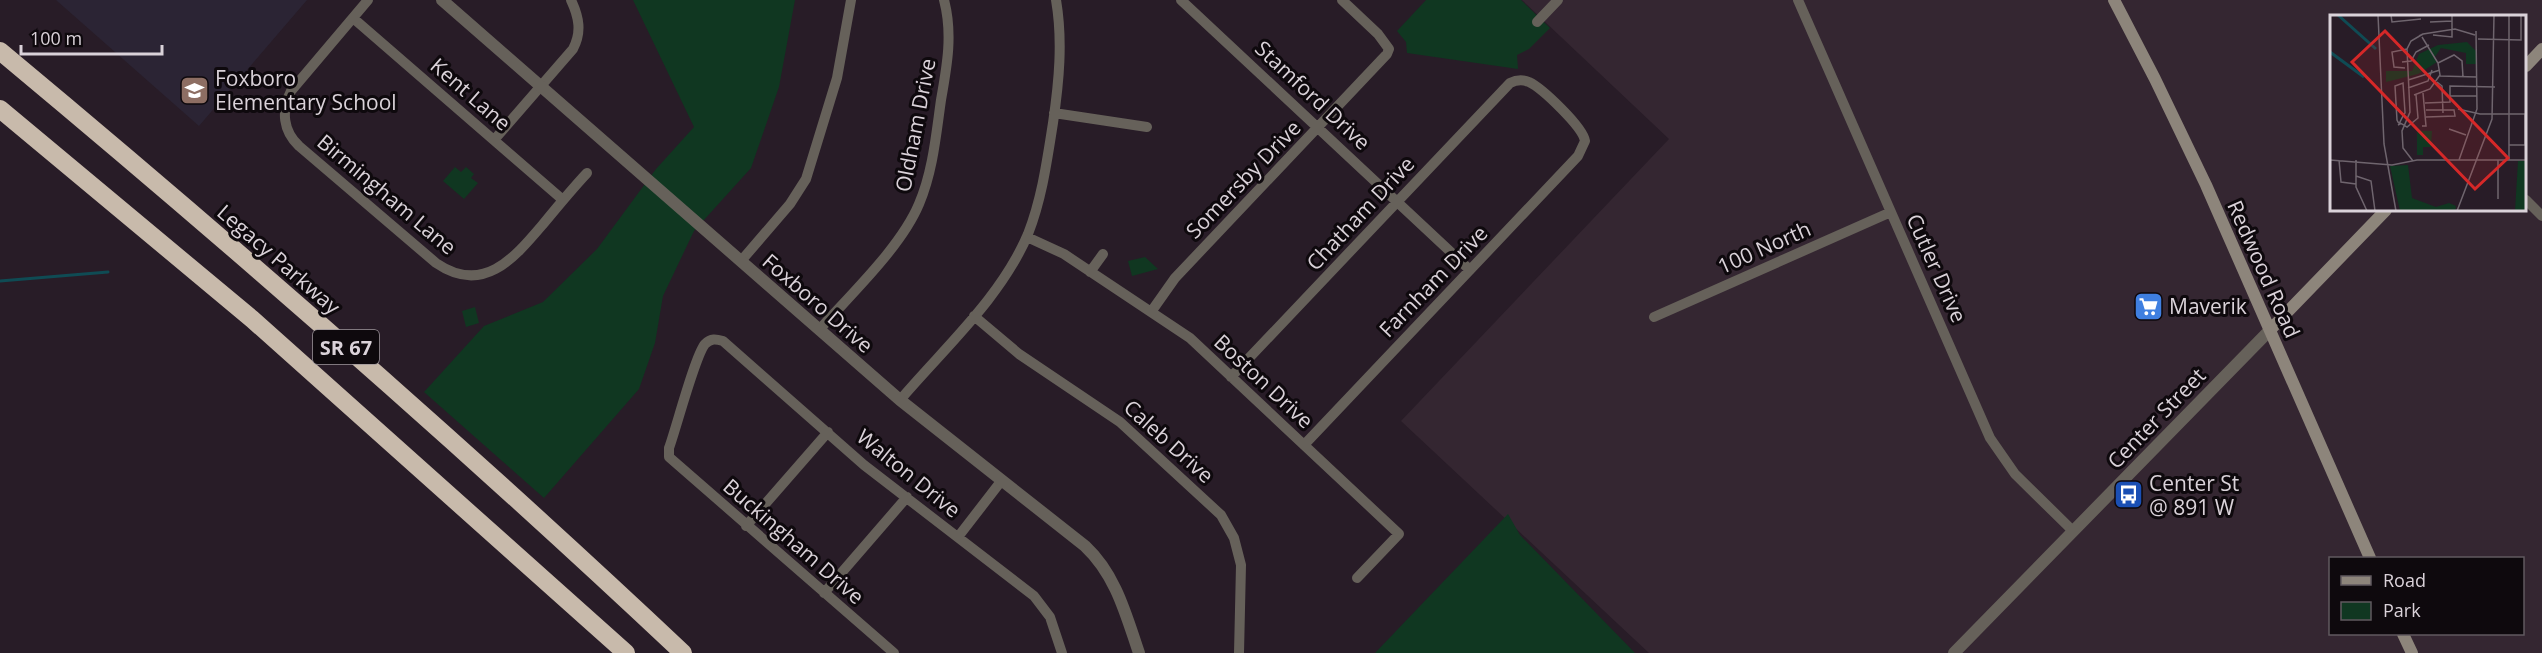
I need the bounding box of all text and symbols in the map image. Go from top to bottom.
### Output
inset map [2330,15,2527,212]
scale bar [21,18,162,56]
text: 100 m [30,26,82,50]
street label: Stamford Drive [1249,34,1377,156]
street label: Kent Lane [425,51,517,137]
street label: Oldham Drive [888,56,942,194]
place label: Foxboro Elementary School [215,64,397,116]
school or university icon: Foxboro Elementary School [178,74,210,106]
street label: Somersby Drive [1179,114,1307,244]
street label: Birmingham Lane [312,128,462,260]
street label: Chatham Drive [1300,150,1420,276]
street label: Redwood Road [2221,196,2307,342]
street label: Legacy Parkway [212,198,347,320]
street label: Cutler Drive [1901,209,1973,327]
street label: 100 North [1713,214,1815,280]
street label: Farnham Drive [1373,219,1493,343]
street label: Foxboro Drive [757,247,879,359]
supermarket icon: Maverik [2132,290,2164,322]
place label: Maverik [2169,292,2247,320]
street label: Boston Drive [1208,328,1320,434]
road number: SR 67 [313,330,379,364]
street label: Center Street [2101,362,2211,474]
street label: Caleb Drive [1118,393,1220,489]
street label: Walton Drive [851,422,967,524]
place label: Center St @ 891 W [2149,469,2239,521]
street label: Buckingham Drive [718,472,870,610]
bus stop icon: Center St @ 891 W [2112,479,2144,511]
legend [2329,557,2524,635]
text: Road [2383,568,2426,592]
text: Park [2383,598,2421,622]

